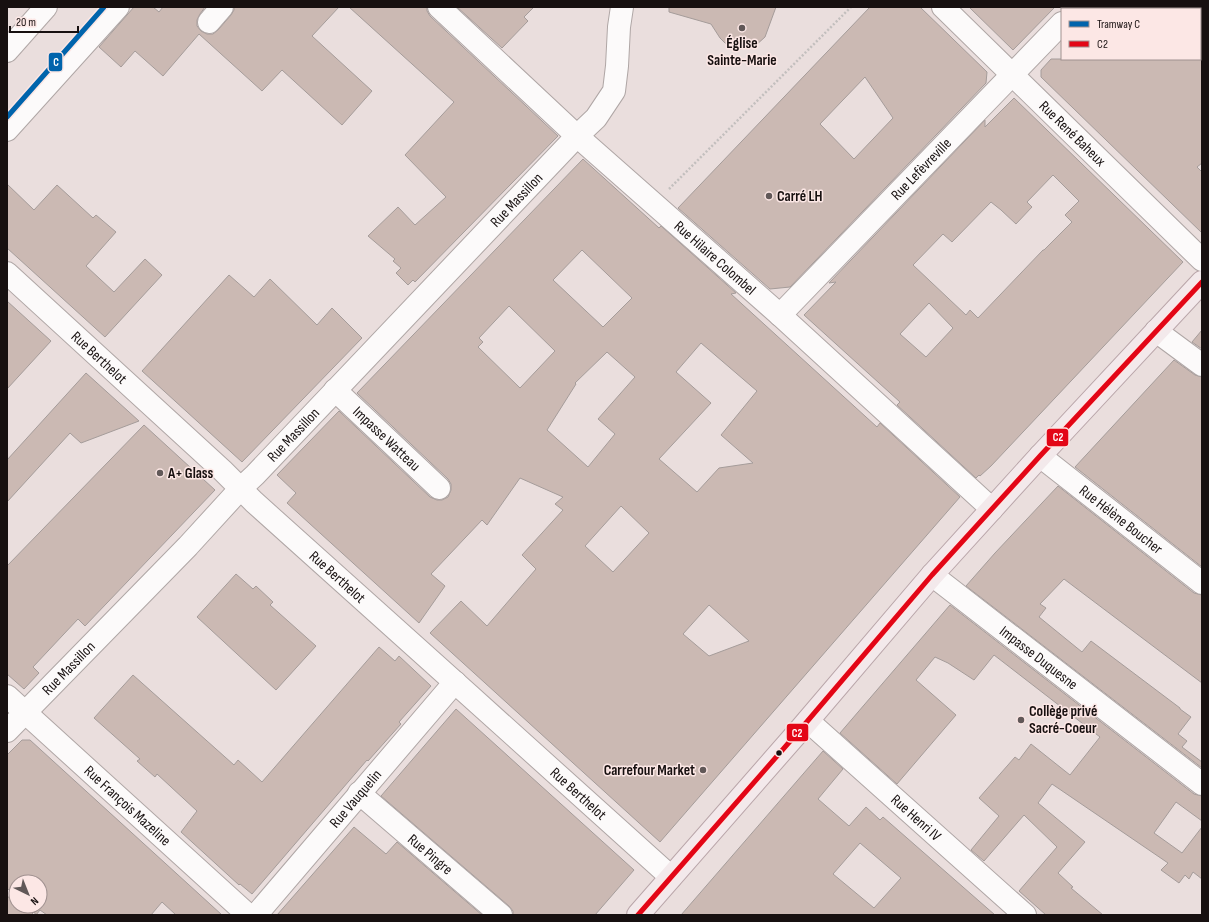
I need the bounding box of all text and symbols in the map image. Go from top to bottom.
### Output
scale bar [10,8,78,34]
legend [1061,8,1201,60]
text: 20 m [16,15,36,30]
text: Tramway C [1097,17,1140,32]
marker: Église Sainte-Marie [737,23,747,33]
place label: Église Sainte-Marie [707,34,777,70]
text: C2 [1097,37,1108,52]
line badge: C [48,52,63,72]
text: C [53,56,59,69]
street label: Rue René Baheux [1035,97,1110,171]
street label: Rue Lefèvreville [887,134,955,204]
street label: Rue Massillon [486,169,547,231]
place label: Carré LH [777,187,822,206]
marker: Carré LH [764,191,774,201]
street label: Rue Hilaire Colombel [670,217,760,299]
street label: Rue Berthelot [67,327,132,388]
street label: Impasse Watteau [349,402,424,475]
street label: Rue Massillon [263,404,324,466]
line badge: C2 [1046,428,1069,447]
text: C2 [1053,431,1063,444]
place label: A+ Glass [167,464,214,483]
marker: A+ Glass [155,468,165,478]
street label: Rue Hélène Boucher [1075,481,1167,559]
street label: Rue Berthelot [305,547,370,607]
street label: Impasse Duquesne [996,621,1082,694]
street label: Rue Massillon [38,637,99,699]
place label: Collège privé Sacré-Coeur [1029,702,1097,738]
marker: Collège privé Sacré-Coeur [1016,715,1026,725]
line badge: C2 [786,723,809,742]
text: C2 [792,727,802,740]
unlabelled marker [774,748,784,758]
street label: Rue François Mazeline [80,761,175,850]
place label: Carrefour Market [604,761,695,780]
street label: Rue Berthelot [546,763,611,824]
marker: Carrefour Market [698,765,708,775]
street label: Rue Vauquelin [325,766,386,832]
street label: Rue Henri IV [887,790,945,845]
street label: Rue Pingre [404,830,457,879]
north arrow [8,874,48,914]
text: N [28,894,41,908]

